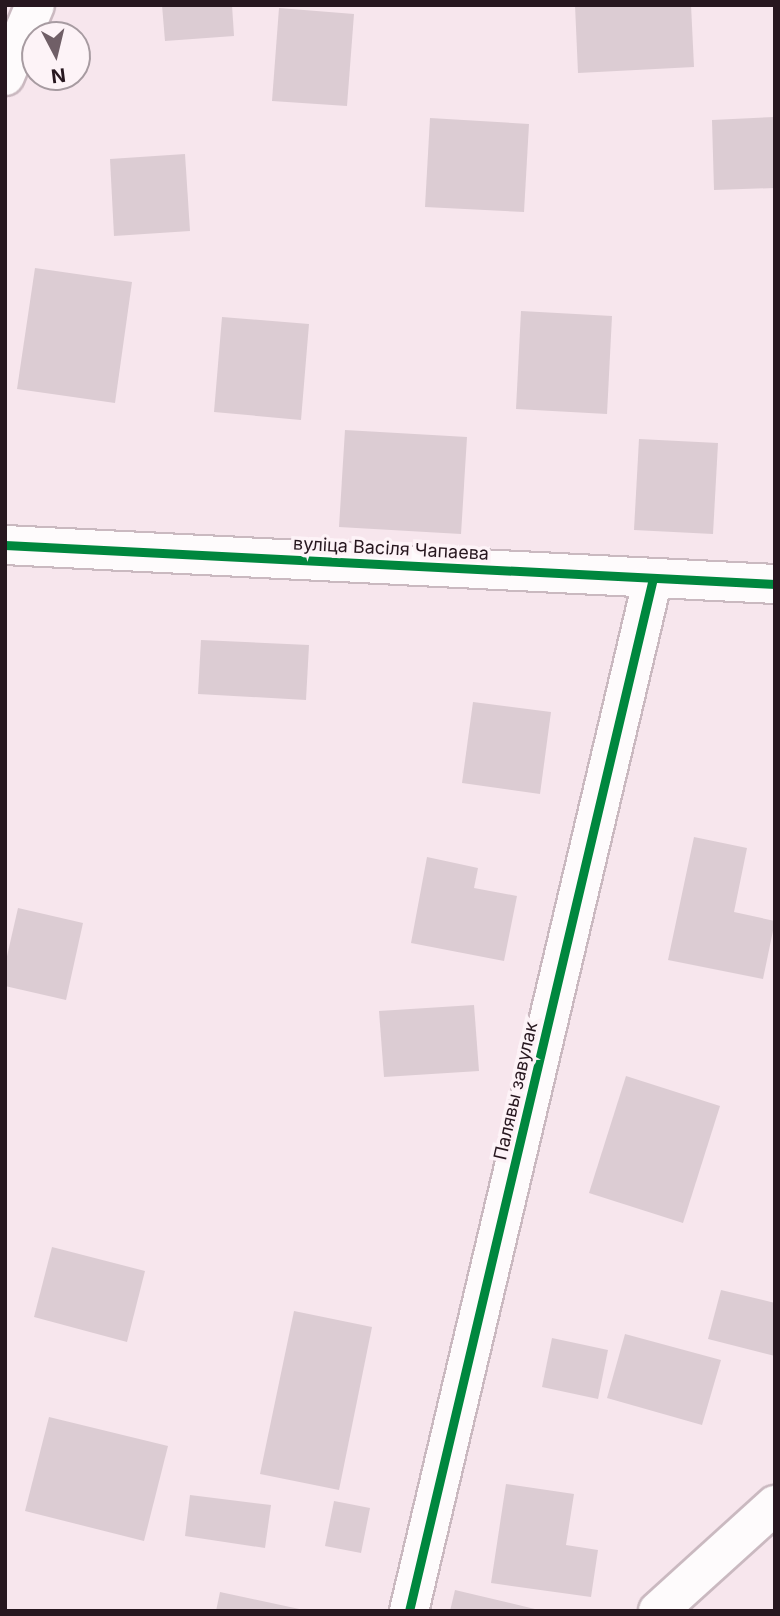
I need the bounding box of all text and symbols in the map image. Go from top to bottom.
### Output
north arrow [21,21,91,91]
text: N [50,63,67,88]
street label: вуліца Васіля Чапаева [292,533,490,565]
street label: Палявы завулак [490,1020,542,1162]

